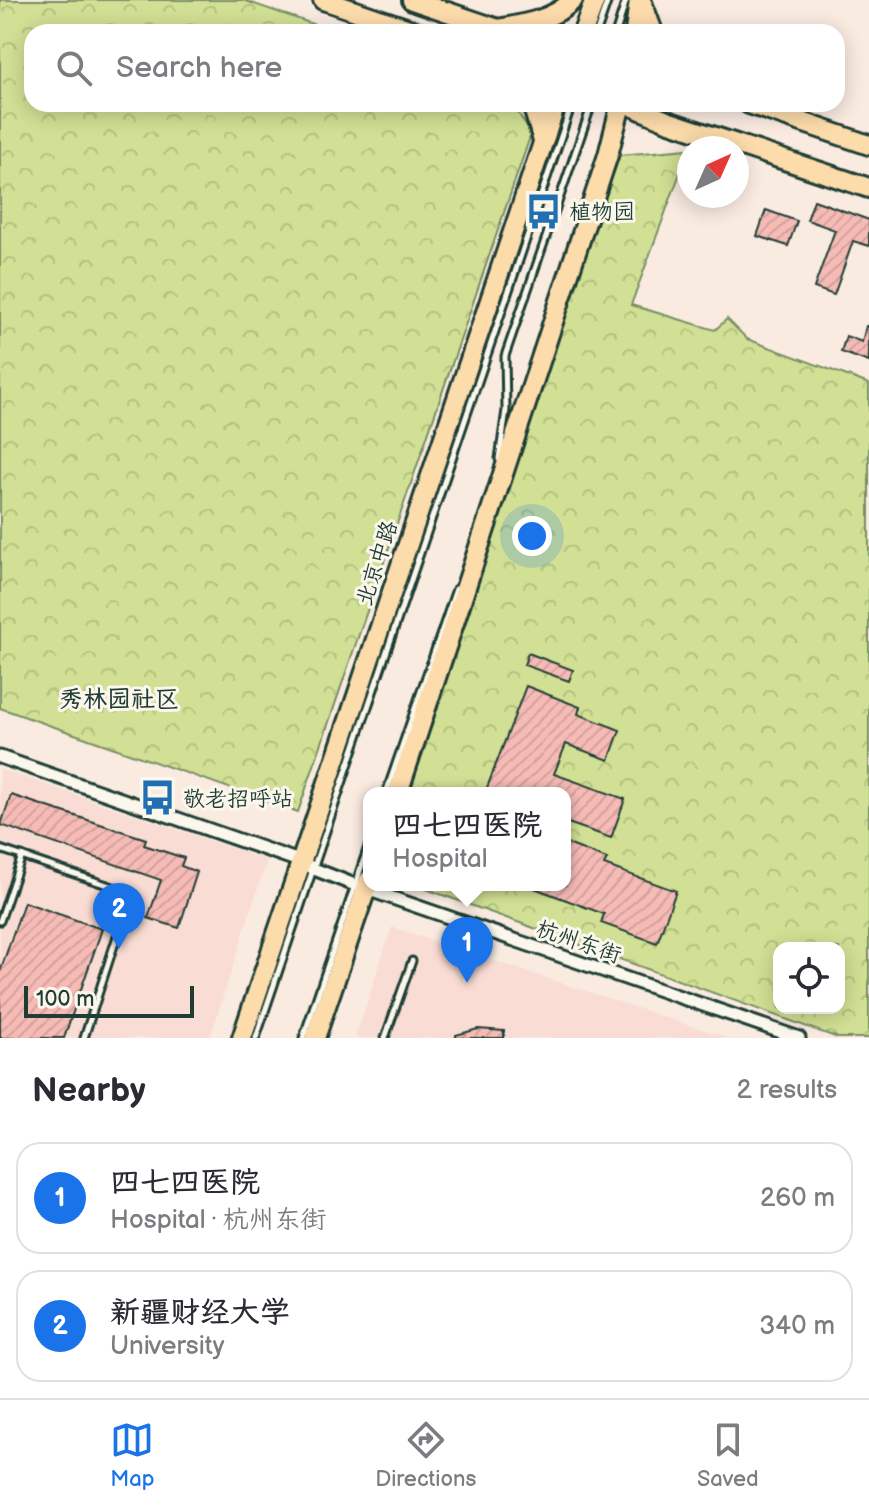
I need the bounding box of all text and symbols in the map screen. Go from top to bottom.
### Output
search box [24,24,845,112]
icon: search [52,46,96,90]
text: Search here [116,50,282,86]
north arrow [677,136,749,208]
bus stop icon: 植物园 [524,192,562,230]
place label: 植物园 [569,199,635,226]
your location [512,516,552,556]
street label: 北京中路 [351,517,404,609]
district label: 秀林园社区 [59,685,179,714]
bus stop icon: 敬老招呼站 [138,779,176,817]
place label: 敬老招呼站 [183,786,293,813]
popup [363,787,571,891]
text: 四七四医院 [392,808,542,844]
text: Hospital [392,844,488,875]
pin: 2 [93,883,145,949]
street label: 杭州东街 [533,915,625,970]
pin: 1 [441,917,493,983]
map controls [773,942,845,1014]
button: locate [773,942,845,1014]
scale bar [24,982,194,1018]
text: 100 m [36,986,95,1013]
text: Nearby [32,1070,146,1111]
text: 2 results [737,1075,837,1106]
text: 四七四医院 [110,1165,260,1201]
text: 1 [55,1183,65,1214]
text: 260 m [760,1183,835,1214]
text: Hospital · 杭州东街 [110,1205,326,1236]
text: 新疆财经大学 [110,1295,290,1331]
text: 2 [52,1311,68,1342]
text: 340 m [759,1311,835,1342]
text: University [110,1331,225,1362]
tab: Map [110,1418,155,1493]
tab: Directions [375,1418,476,1493]
tab: Saved [697,1418,759,1493]

